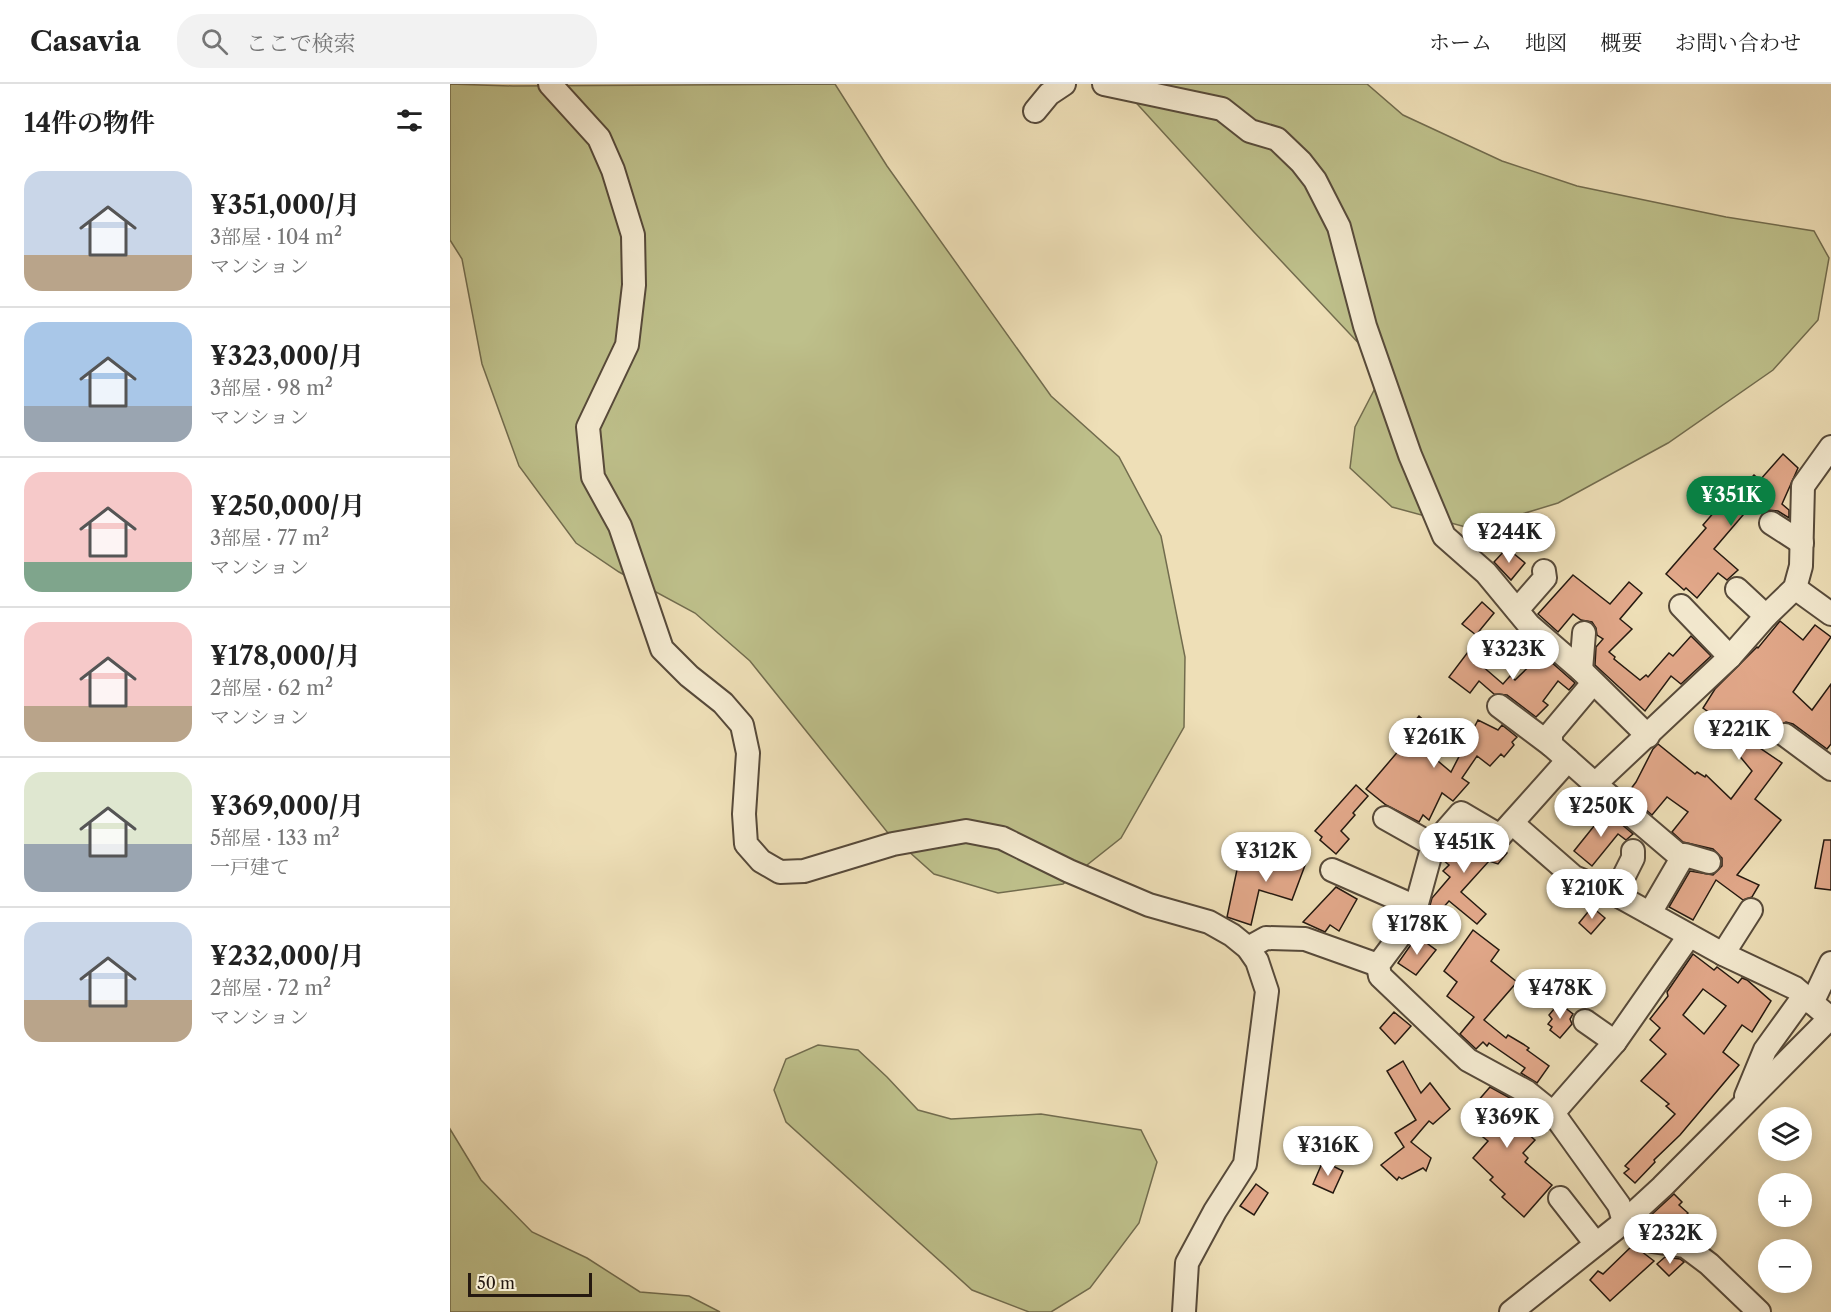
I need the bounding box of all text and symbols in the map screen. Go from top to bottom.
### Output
search box [177,14,597,68]
text: Casavia [30,24,141,58]
icon: search [198,25,231,58]
text: ここで検索 [246,30,356,57]
text: ホーム [1429,30,1492,55]
text: 地図 [1525,30,1567,55]
text: 概要 [1600,30,1642,55]
text: お問い合わせ [1675,30,1801,55]
icon: filters [393,104,426,137]
text: 14件の物件 [24,107,155,139]
text: ¥351,000/月 [210,189,360,221]
icon: home [72,195,144,267]
text: 3部屋 · 104 m² [210,225,342,249]
text: マンション [210,254,309,278]
text: ¥323,000/月 [210,340,364,372]
icon: home [72,346,144,418]
text: 3部屋 · 98 m² [210,376,333,400]
text: マンション [210,405,309,429]
pin: ¥351K [1689,476,1773,527]
text: ¥351K [1700,483,1762,507]
text: ¥250,000/月 [210,490,366,522]
icon: home [72,496,144,568]
pin: ¥244K [1467,513,1551,564]
text: ¥244K [1476,520,1542,544]
text: 3部屋 · 77 m² [210,526,329,550]
text: マンション [210,555,309,579]
pin: ¥323K [1471,630,1555,681]
text: ¥323K [1481,637,1545,661]
text: ¥178,000/月 [210,640,361,672]
icon: home [72,646,144,718]
text: 2部屋 · 62 m² [210,676,333,700]
text: マンション [210,705,309,729]
pin: ¥221K [1697,710,1781,761]
text: ¥221K [1708,717,1770,741]
pin: ¥261K [1392,718,1476,769]
text: ¥261K [1403,725,1465,749]
pin: ¥250K [1559,787,1643,838]
text: ¥369,000/月 [210,790,364,822]
text: ¥250K [1568,794,1634,818]
icon: home [72,796,144,868]
pin: ¥451K [1422,823,1506,874]
text: 5部屋 · 133 m² [210,826,340,850]
text: ¥451K [1433,830,1495,854]
pin: ¥312K [1224,832,1308,883]
text: ¥312K [1235,839,1297,863]
text: 一戸建て [210,855,290,879]
pin: ¥210K [1550,869,1634,920]
text: ¥210K [1560,876,1624,900]
pin: ¥178K [1375,905,1459,956]
text: ¥178K [1386,912,1448,936]
text: ¥232,000/月 [210,940,365,972]
icon: home [72,946,144,1018]
pin: ¥478K [1518,969,1602,1020]
text: 2部屋 · 72 m² [210,976,331,1000]
text: ¥478K [1528,976,1592,1000]
text: マンション [210,1005,309,1029]
pin: ¥369K [1465,1098,1549,1149]
text: ¥369K [1475,1105,1539,1129]
map controls [1758,1107,1812,1293]
button: layers [1758,1107,1812,1161]
pin: ¥316K [1286,1126,1370,1177]
text: ¥316K [1297,1133,1359,1157]
button: + [1758,1173,1812,1227]
pin: ¥232K [1628,1214,1712,1265]
text: ¥232K [1638,1221,1702,1245]
button: − [1758,1239,1812,1293]
scale bar [468,1270,592,1298]
text: 50 m [477,1273,515,1293]

